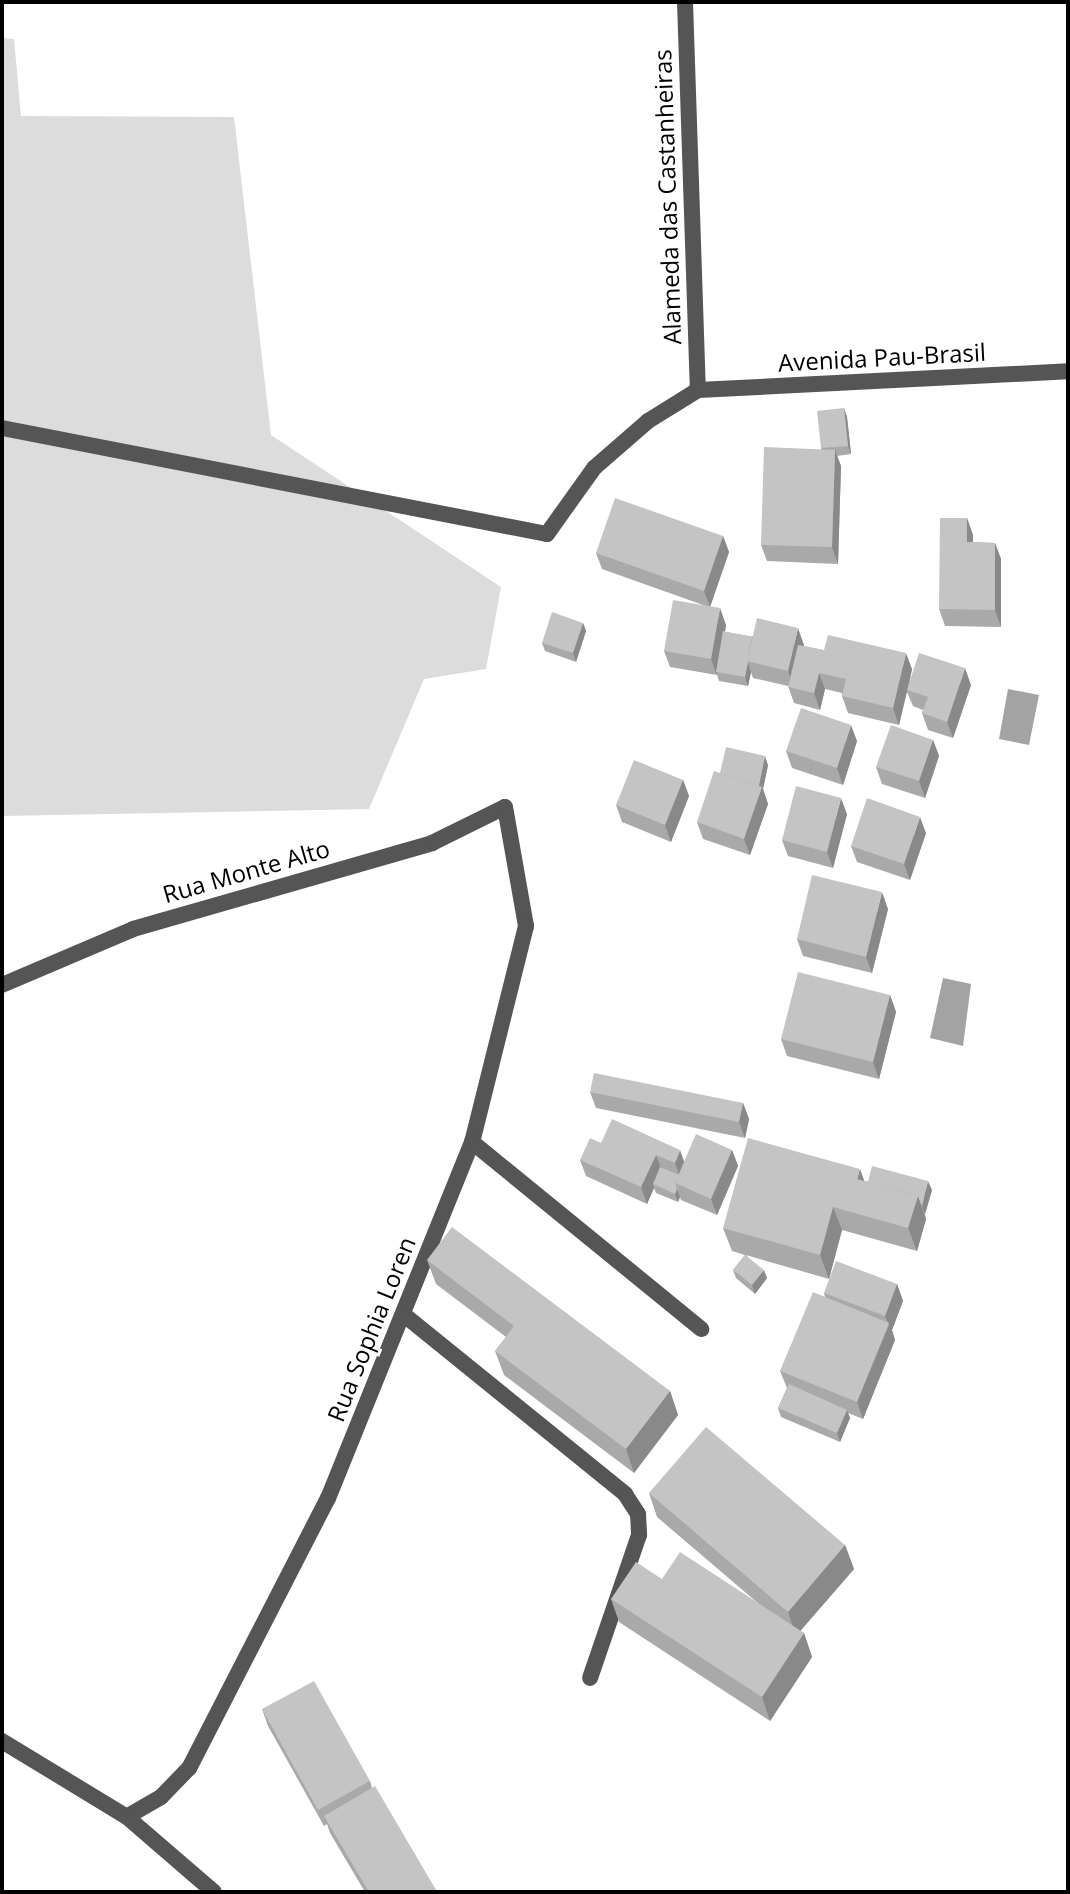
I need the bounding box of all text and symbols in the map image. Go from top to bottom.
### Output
street label: Alameda das Castanheiras [647,49,687,345]
street label: Avenida Pau-Brasil [777,337,987,377]
street label: Rua Monte Alto [159,833,333,909]
street label: Rua Sophia Loren [321,1232,421,1426]

